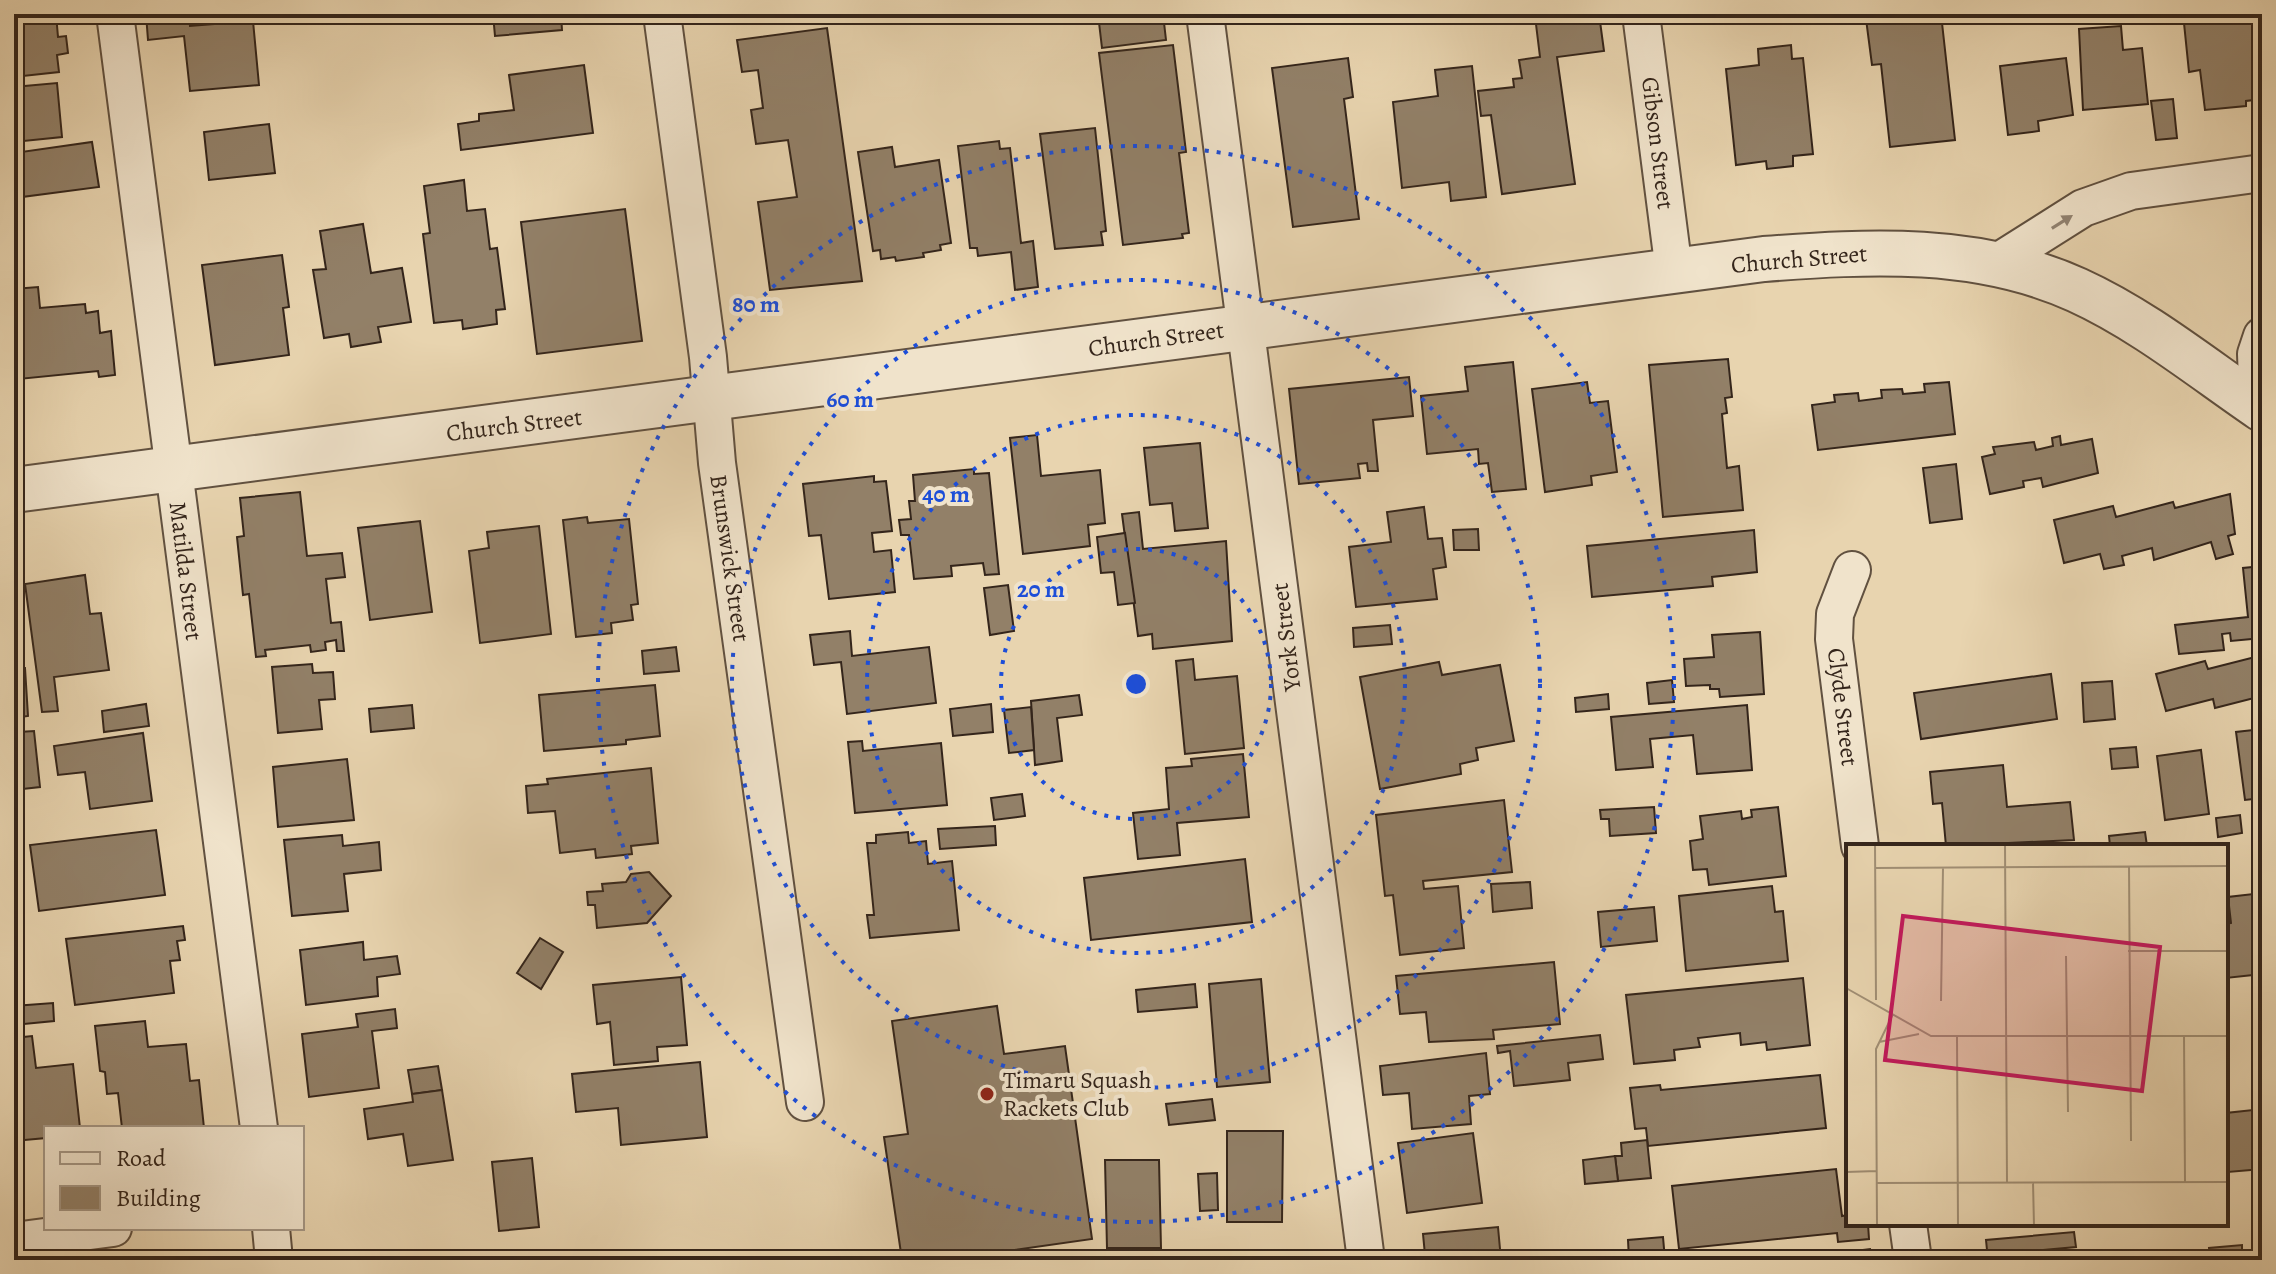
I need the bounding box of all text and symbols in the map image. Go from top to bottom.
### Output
street label: Gibson Street [1634,75,1682,211]
one-way arrow [2051,215,2073,229]
street label: Church Street [1730,237,1868,281]
text: 80 m [732,288,780,320]
street label: Church Street [1086,314,1226,364]
text: 60 m [826,383,874,415]
street label: Church Street [444,401,584,449]
street label: Brunswick Street [702,472,758,644]
text: 40 m [922,478,970,510]
street label: Matilda Street [162,500,210,642]
text: 20 m [1017,573,1065,605]
street label: York Street [1263,581,1309,694]
street label: Clyde Street [1820,646,1866,768]
centre of rings [1122,670,1150,698]
inset map [1846,844,2228,1226]
place label: Timaru Squash Rackets Club [1003,1064,1152,1124]
marker: Timaru Squash Rackets Club [978,1085,996,1103]
legend [44,1126,304,1230]
text: Road [116,1142,166,1174]
text: Building [116,1182,201,1214]

